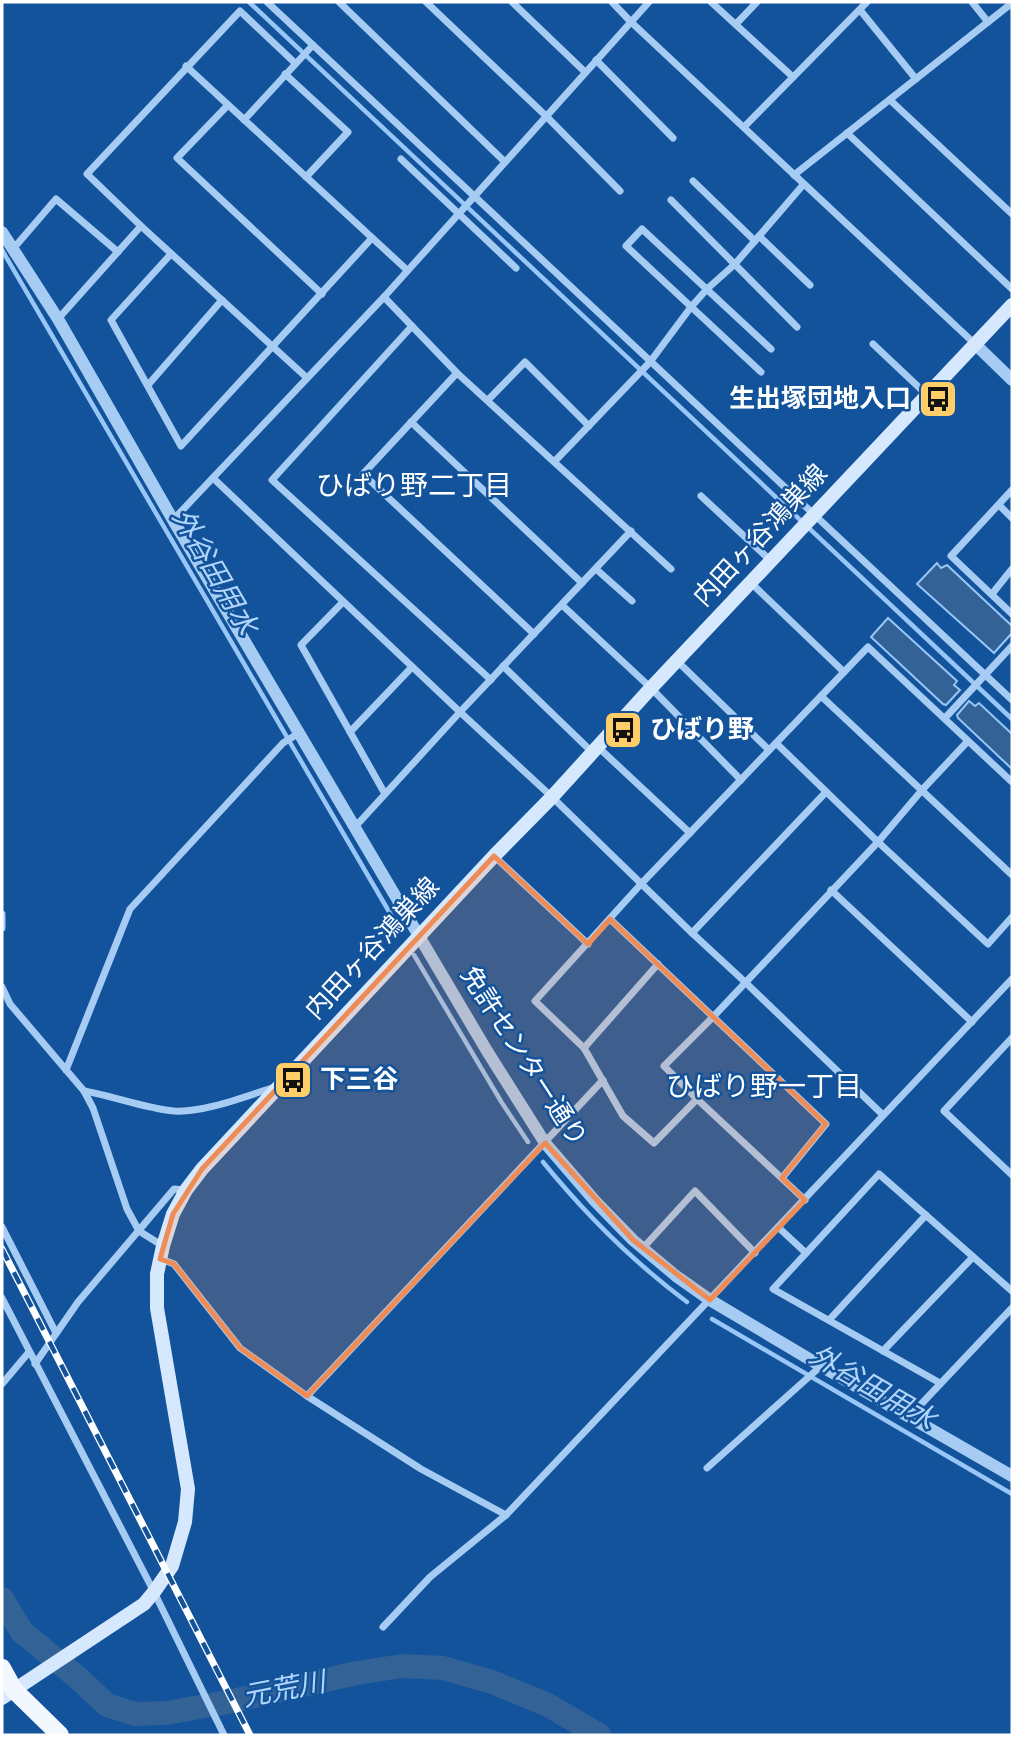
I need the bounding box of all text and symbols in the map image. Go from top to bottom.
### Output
bus stop icon: 生出塚団地入口 [917,378,959,420]
place label: 生出塚団地入口 [729,384,911,415]
street label: 内田ヶ谷鴻巣線 [688,459,834,613]
district label: ひばり野二丁目 [316,470,512,503]
water label: 外谷田用水 [165,503,265,643]
bus stop icon: ひばり野 [602,709,644,751]
place label: ひばり野 [650,715,754,746]
street label: 内田ヶ谷鴻巣線 [300,872,446,1026]
street label: 免許センター通り [453,961,593,1153]
bus stop icon: 下三谷 [272,1059,314,1101]
place label: 下三谷 [320,1065,398,1096]
district label: ひばり野一丁目 [666,1071,862,1104]
water label: 外谷田用水 [803,1339,943,1439]
water label: 元荒川 [240,1665,331,1714]

